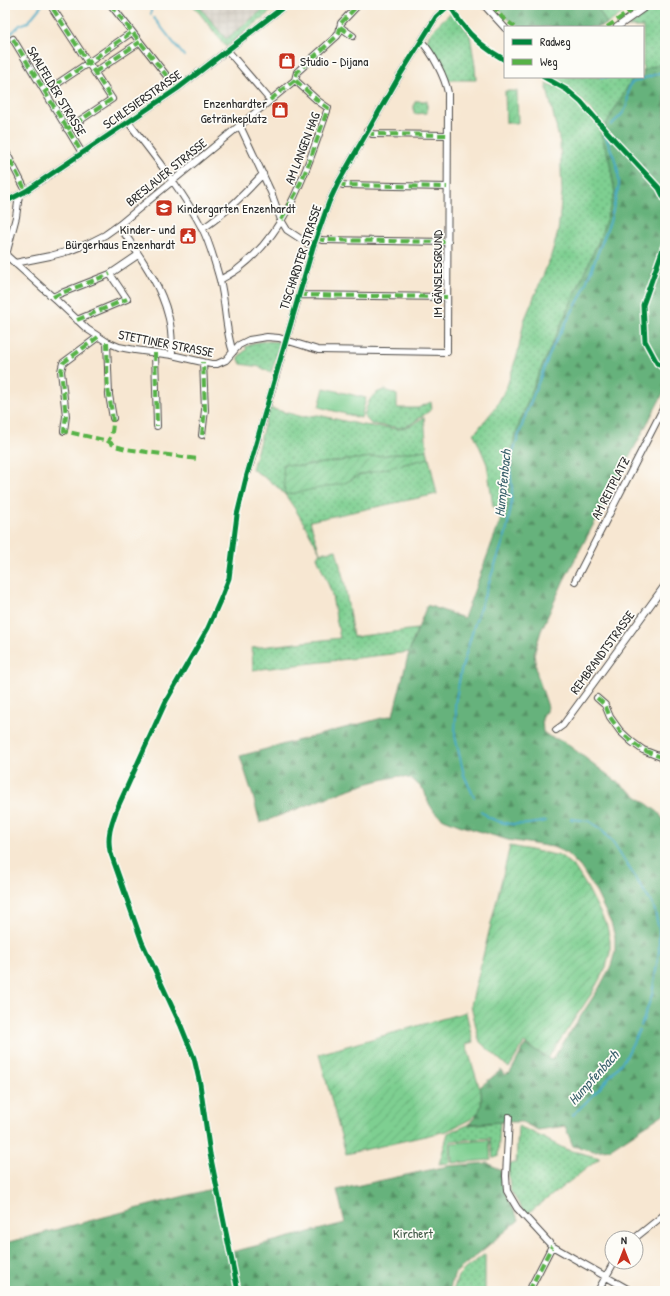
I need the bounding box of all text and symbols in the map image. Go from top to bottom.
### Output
legend [504,26,644,78]
text: Radweg [540,33,571,50]
street label: SAALFELDER STRASSE [23,43,91,139]
shop icon: Studio - Dijana [277,51,297,71]
place label: Studio - Dijana [300,52,368,70]
text: Weg [540,53,558,70]
street label: SCHLESIERSTRASSE [99,65,185,133]
place label: Enzenhardter Getränkeplatz [200,94,267,127]
shop icon: Enzenhardter Getränkeplatz [270,100,290,120]
street label: AM LANGEN HAG [280,109,324,187]
street label: BRESLAUER STRASSE [122,134,210,210]
school or university icon: Kindergarten Enzenhardt [154,198,174,218]
place label: Kindergarten Enzenhardt [177,199,296,217]
street label: TISCHARDTER STRASSE [275,202,326,312]
place label: Kinder- und Bürgerhaus Enzenhardt [65,220,176,253]
public building icon: Kinder- und Bürgerhaus Enzenhardt [178,226,198,246]
street label: IM GÄNSLESGRUND [428,229,446,318]
street label: STETTINER STRASSE [117,325,215,361]
water label: Humpfenbach [489,448,516,517]
street label: AM REITPLATZ [587,453,634,522]
street label: REMBRANDTSTRASSE [566,606,639,697]
water label: Humpfenbach [563,1045,624,1109]
park label: Kirchert [393,1224,433,1242]
north arrow [604,1230,644,1270]
text: N [621,1233,627,1247]

